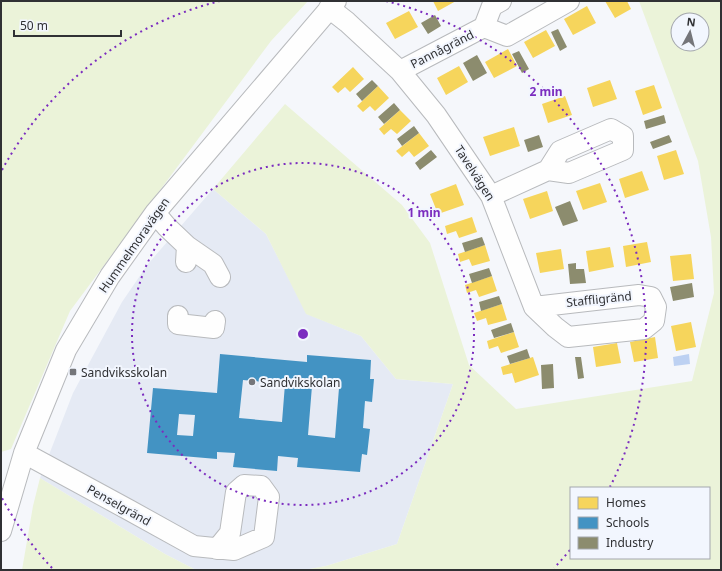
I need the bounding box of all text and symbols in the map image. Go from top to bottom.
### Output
scale bar [14,12,121,38]
north arrow [670,12,710,52]
text: N [686,14,697,30]
text: 50 m [20,17,48,34]
street label: Pannågränd [407,26,477,72]
text: 2 min [529,83,563,100]
street label: Tavelvägen [451,142,499,204]
street label: Hummelmoravägen [95,194,173,296]
text: 1 min [407,204,441,221]
street label: Staffligränd [565,287,633,311]
centre of rings [296,327,310,341]
place label: Sandviksskolan [81,364,167,381]
marker: Sandviksskolan [68,367,78,377]
place label: Sandvikskolan [260,374,340,391]
marker: Sandvikskolan [247,377,257,387]
street label: Penselgränd [84,480,154,530]
legend [570,487,710,559]
text: Homes [606,494,646,511]
text: Schools [606,514,649,531]
text: Industry [606,534,654,551]

